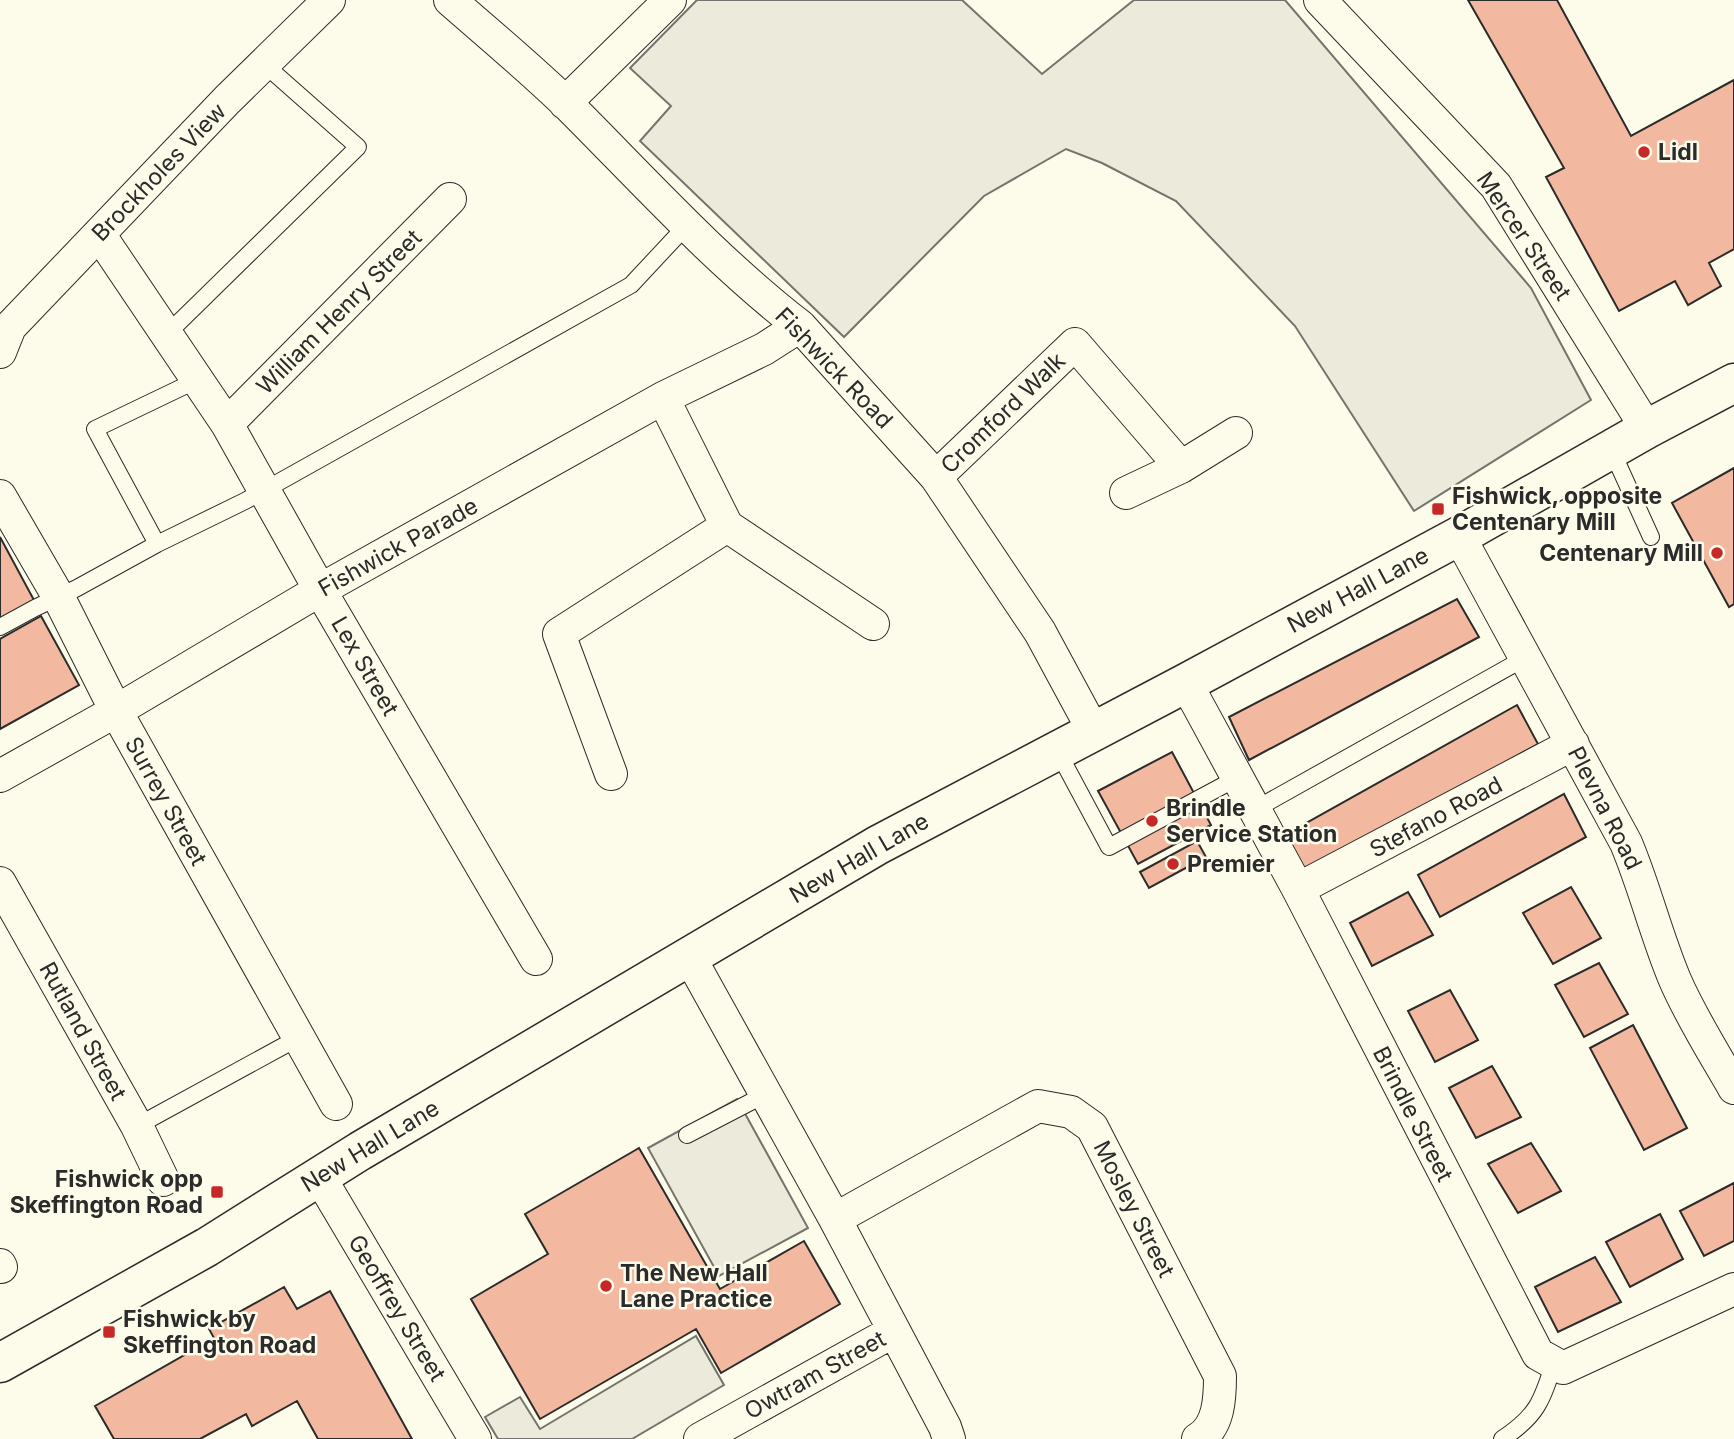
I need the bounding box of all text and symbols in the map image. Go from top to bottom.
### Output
street label: Brockholes View [86,97,232,247]
place label: Lidl [1658,138,1698,166]
marker: Lidl [1636,144,1652,160]
street label: Mercer Street [1471,166,1578,306]
street label: William Henry Street [251,223,428,400]
street label: Fishwick Road [769,302,899,434]
street label: Cromford Walk [935,346,1071,479]
place label: Fishwick, opposite Centenary Mill [1452,482,1662,536]
street label: Fishwick Parade [313,492,483,602]
marker: Fishwick, opposite Centenary Mill [1430,501,1446,517]
place label: Centenary Mill [1539,539,1703,567]
street label: New Hall Lane [1282,541,1434,639]
marker: Centenary Mill [1709,545,1725,561]
street label: Lex Street [325,611,405,721]
street label: Surrey Street [119,732,213,871]
street label: Plevna Road [1562,742,1648,874]
street label: Stefano Road [1365,770,1507,864]
place label: Brindle Service Station [1166,794,1337,848]
street label: New Hall Lane [784,807,934,909]
marker: Brindle Service Station [1144,813,1160,829]
place label: Premier [1187,850,1275,878]
marker: Premier [1165,856,1181,872]
street label: Rutland Street [34,957,133,1105]
street label: Brindle Street [1367,1042,1459,1187]
street label: New Hall Lane [296,1094,444,1198]
street label: Mosley Street [1088,1136,1181,1282]
place label: Fishwick opp Skeffington Road [10,1165,203,1219]
marker: Fishwick opp Skeffington Road [209,1184,225,1200]
street label: Geoffrey Street [342,1230,452,1387]
place label: The New Hall Lane Practice [620,1259,773,1313]
marker: The New Hall Lane Practice [598,1278,614,1294]
place label: Fishwick by Skeffington Road [123,1305,316,1359]
marker: Fishwick by Skeffington Road [101,1324,117,1340]
street label: Owtram Street [740,1324,891,1425]

